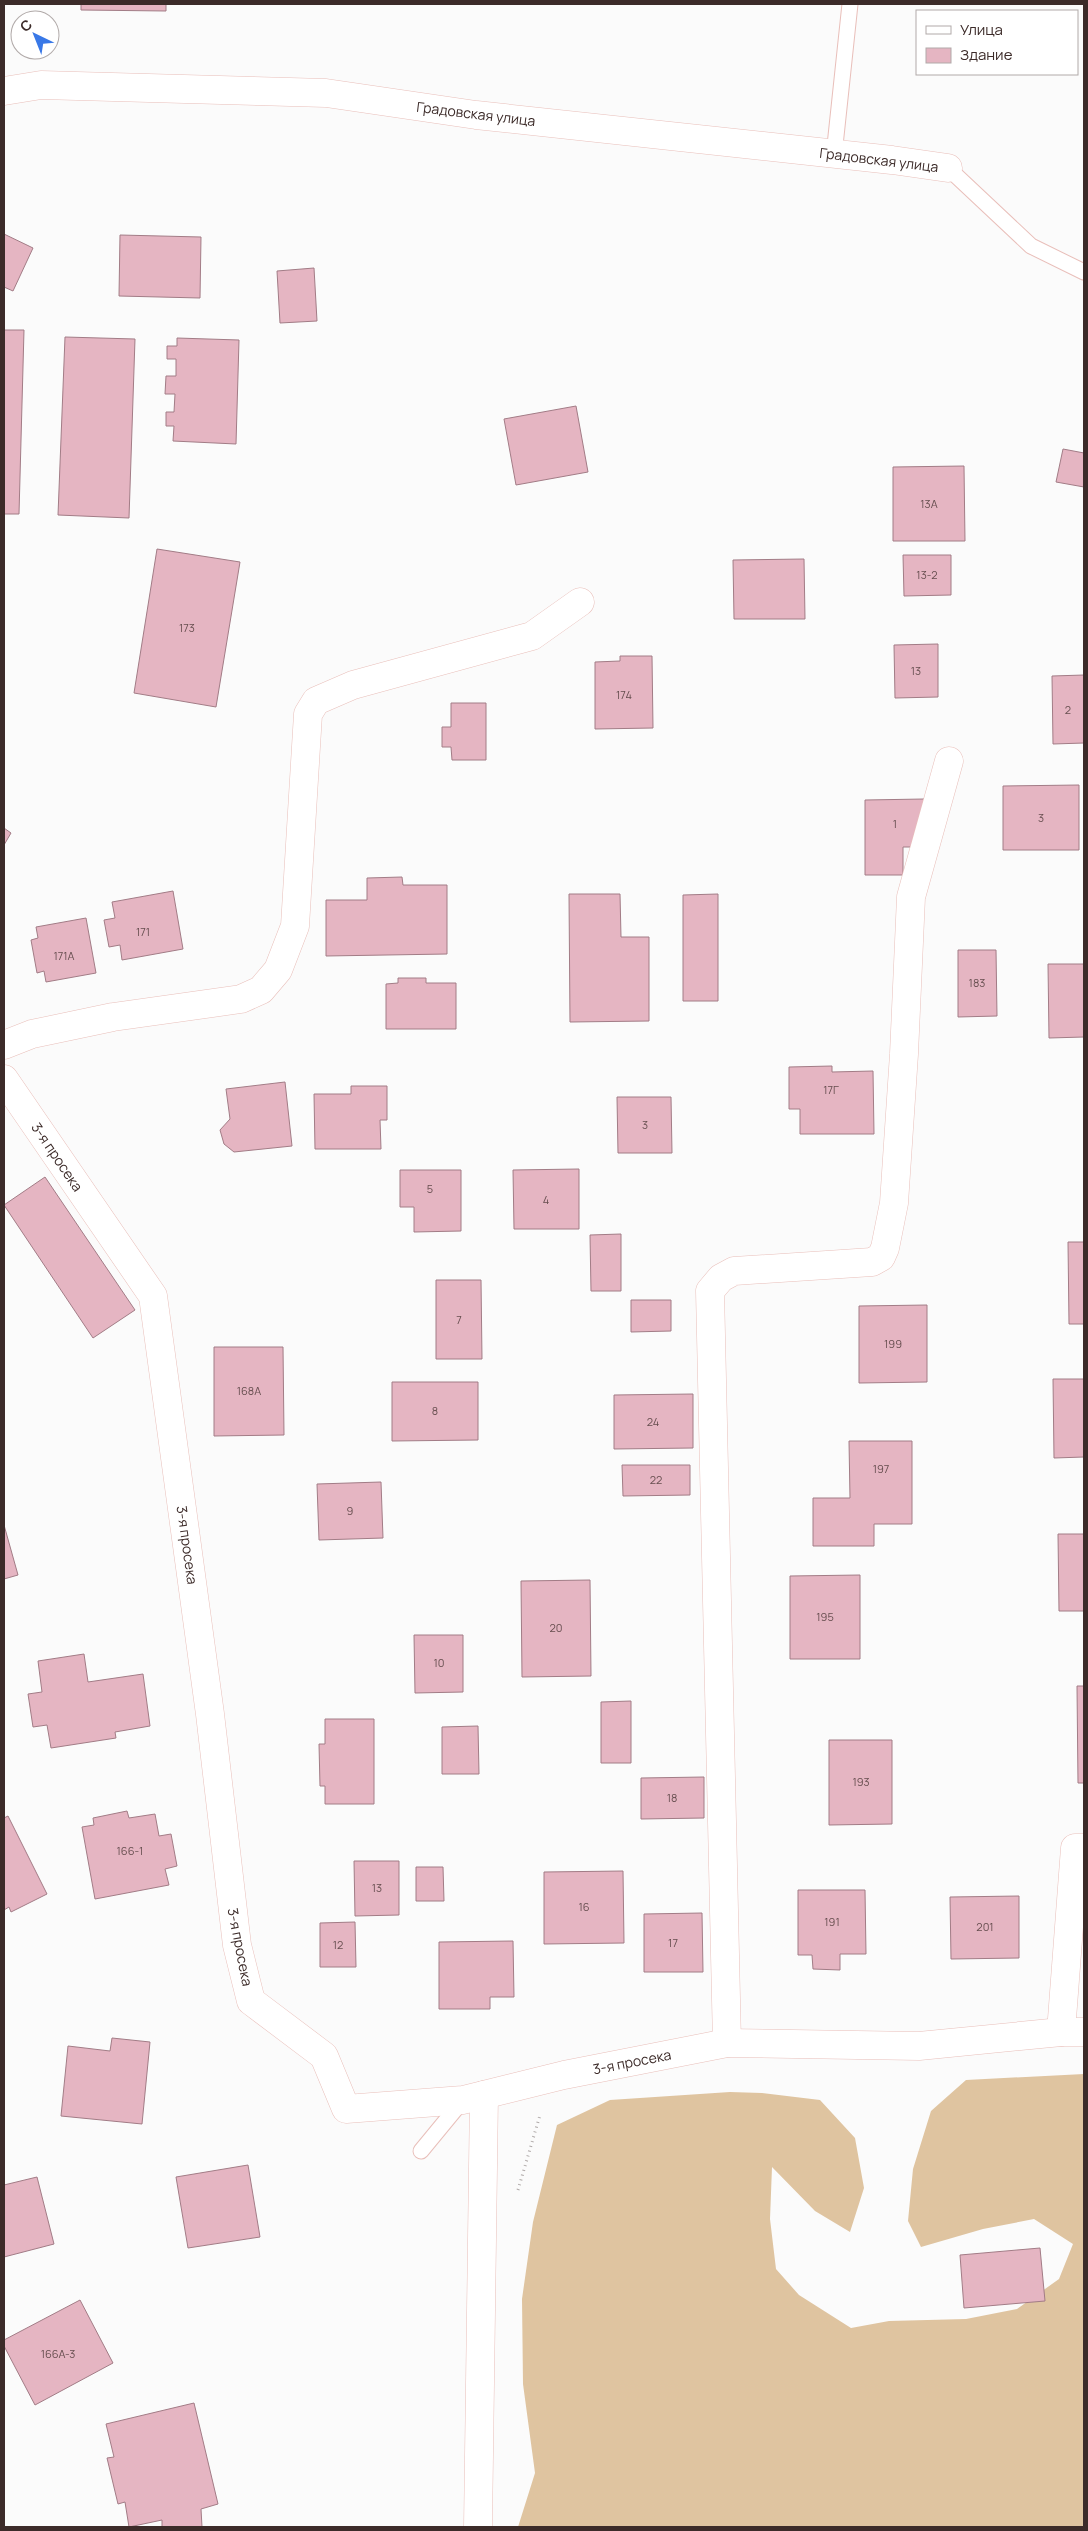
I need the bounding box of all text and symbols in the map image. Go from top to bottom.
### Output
north arrow [10,10,60,60]
legend [916,10,1078,75]
text: С [16,15,36,36]
text: Улица [960,19,1003,40]
text: Здание [960,44,1013,65]
street label: Градовская улица [416,97,537,130]
street label: Градовская улица [819,143,940,176]
house number: 13А [920,496,938,511]
house number: 13-2 [916,567,938,582]
house number: 173 [179,620,195,635]
house number: 13 [911,663,921,678]
house number: 174 [616,687,632,702]
house number: 2 [1065,702,1071,717]
house number: 3 [1038,810,1044,825]
house number: 1 [893,816,897,831]
house number: 171 [136,924,150,939]
house number: 171А [53,948,75,963]
house number: 183 [969,975,985,990]
house number: 17Г [823,1082,839,1097]
house number: 3 [642,1117,648,1132]
street label: 3-я просека [27,1119,87,1195]
house number: 5 [427,1181,433,1196]
house number: 4 [543,1192,549,1207]
house number: 7 [456,1312,462,1327]
house number: 199 [884,1336,902,1351]
house number: 168А [237,1383,261,1398]
house number: 8 [432,1403,438,1418]
house number: 24 [647,1414,659,1429]
house number: 197 [873,1461,889,1476]
house number: 22 [650,1472,662,1487]
house number: 9 [347,1503,354,1518]
street label: 3-я просека [173,1504,202,1586]
house number: 195 [816,1609,834,1624]
house number: 20 [550,1620,562,1635]
house number: 10 [433,1655,445,1670]
house number: 193 [852,1774,870,1789]
house number: 18 [667,1790,677,1805]
house number: 166-1 [117,1843,143,1858]
house number: 13 [372,1880,382,1895]
house number: 16 [578,1899,590,1914]
street label: 3-я просека [224,1906,257,1988]
house number: 191 [824,1914,840,1929]
house number: 201 [976,1919,994,1934]
house number: 17 [668,1935,678,1950]
house number: 12 [333,1937,343,1952]
street label: 3-я просека [591,2045,673,2078]
house number: 166А-3 [41,2346,75,2361]

